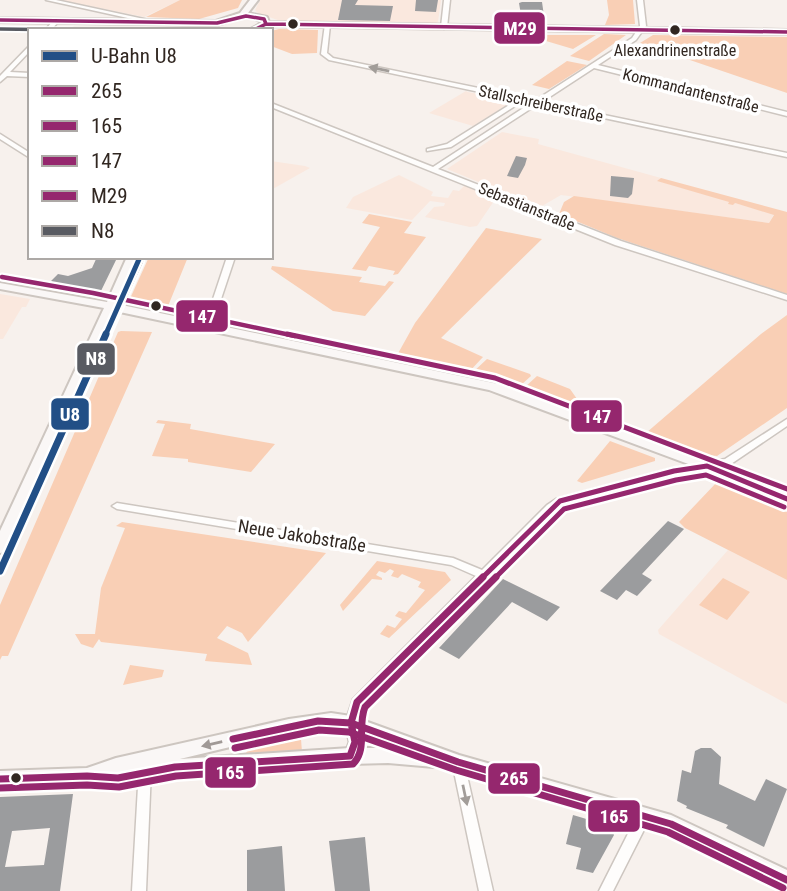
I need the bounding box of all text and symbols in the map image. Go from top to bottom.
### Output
line badge: M29 [493,11,546,45]
unlabelled marker [286,17,300,31]
text: M29 [503,17,537,40]
marker: Alexandrinenstraße [668,23,682,37]
legend [28,28,273,259]
place label: Alexandrinenstraße [614,41,736,60]
text: U-Bahn U8 [91,44,177,68]
one-way arrow [368,64,390,75]
street label: Kommandantenstraße [621,64,761,117]
text: 265 [91,79,122,103]
street label: Stallschreiberstraße [477,81,605,126]
text: 165 [91,114,122,138]
text: 147 [91,149,122,173]
street label: Sebastianstraße [476,178,578,234]
text: M29 [91,184,128,208]
text: N8 [91,219,114,243]
unlabelled marker [149,299,163,313]
line badge: 147 [175,299,229,333]
text: 147 [188,305,216,328]
line badge: N8 [76,342,116,376]
text: N8 [85,347,107,370]
line badge: U8 [50,397,90,431]
line badge: 147 [570,399,623,433]
text: U8 [60,403,80,426]
text: 147 [583,405,611,428]
street label: Neue Jakobstraße [237,515,368,556]
one-way arrow [201,738,223,749]
line badge: 165 [204,756,257,789]
text: 165 [216,761,244,784]
line badge: 265 [487,762,541,795]
text: 265 [500,767,528,790]
unlabelled marker [9,771,23,785]
one-way arrow [460,784,471,806]
line badge: 165 [587,799,641,833]
text: 165 [600,805,628,828]

